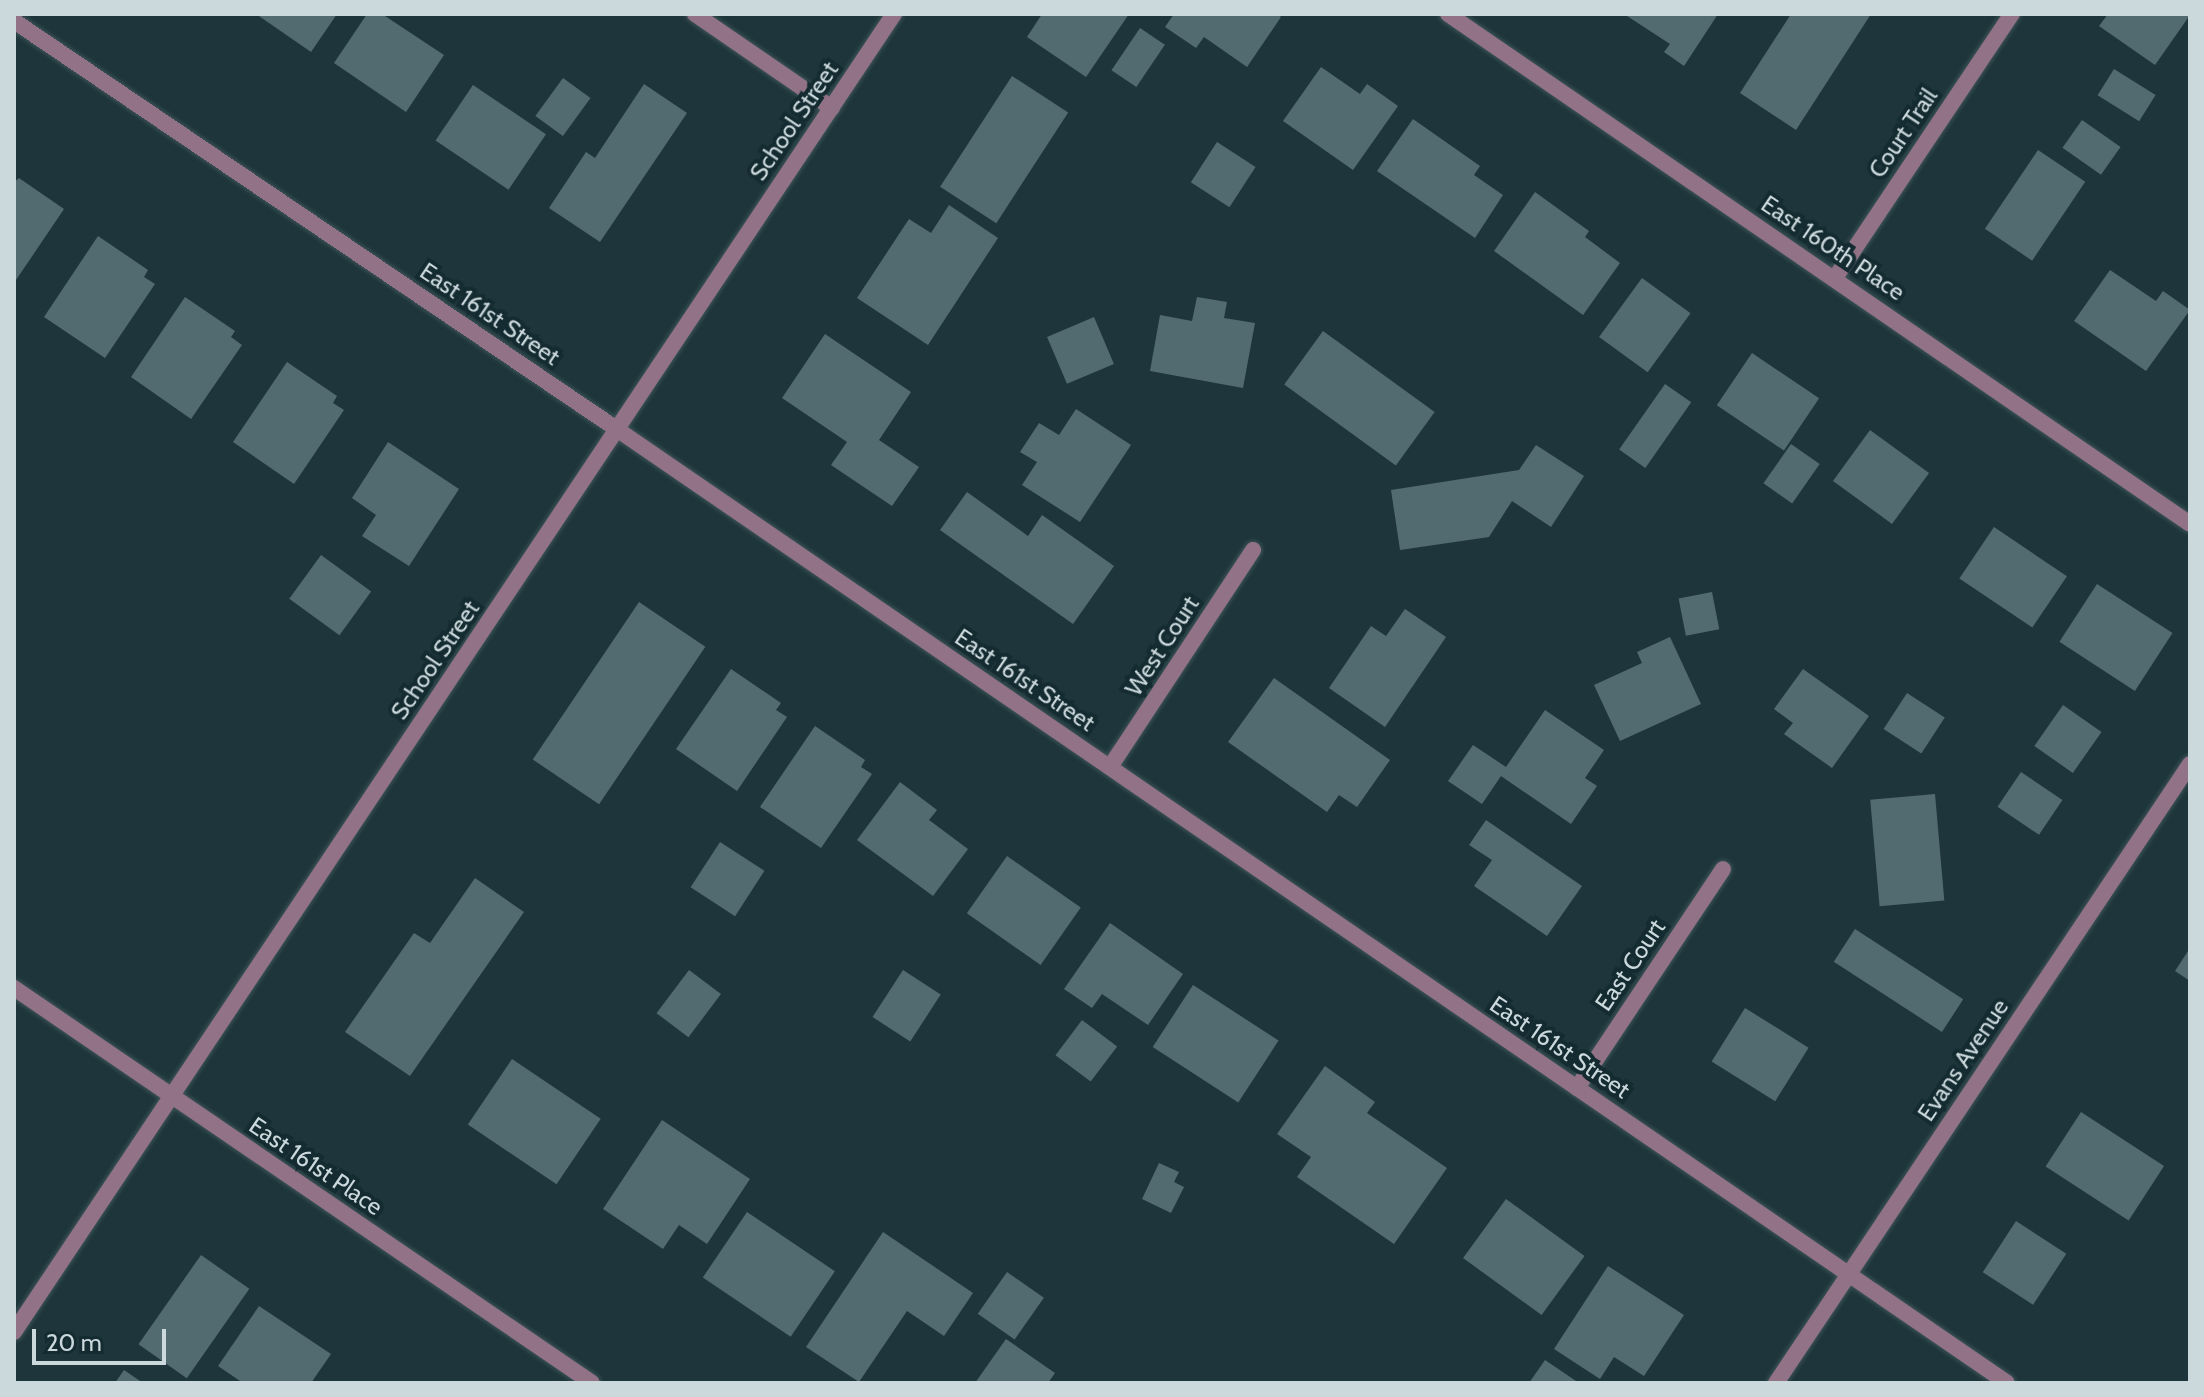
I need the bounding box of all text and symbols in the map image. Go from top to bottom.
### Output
street label: School Street [744,56,844,186]
street label: Court Trail [1863,83,1943,183]
street label: East 160th Place [1756,189,1910,307]
street label: East 161st Street [415,257,565,371]
street label: West Court [1119,591,1205,701]
street label: School Street [385,595,485,725]
street label: East 161st Street [950,623,1100,737]
street label: East Court [1589,914,1671,1016]
street label: East 161st Street [1485,990,1635,1104]
street label: Evans Avenue [1912,994,2014,1126]
street label: East 161st Place [244,1111,388,1221]
scale bar [36,1313,170,1363]
text: 20 m [46,1328,102,1357]

